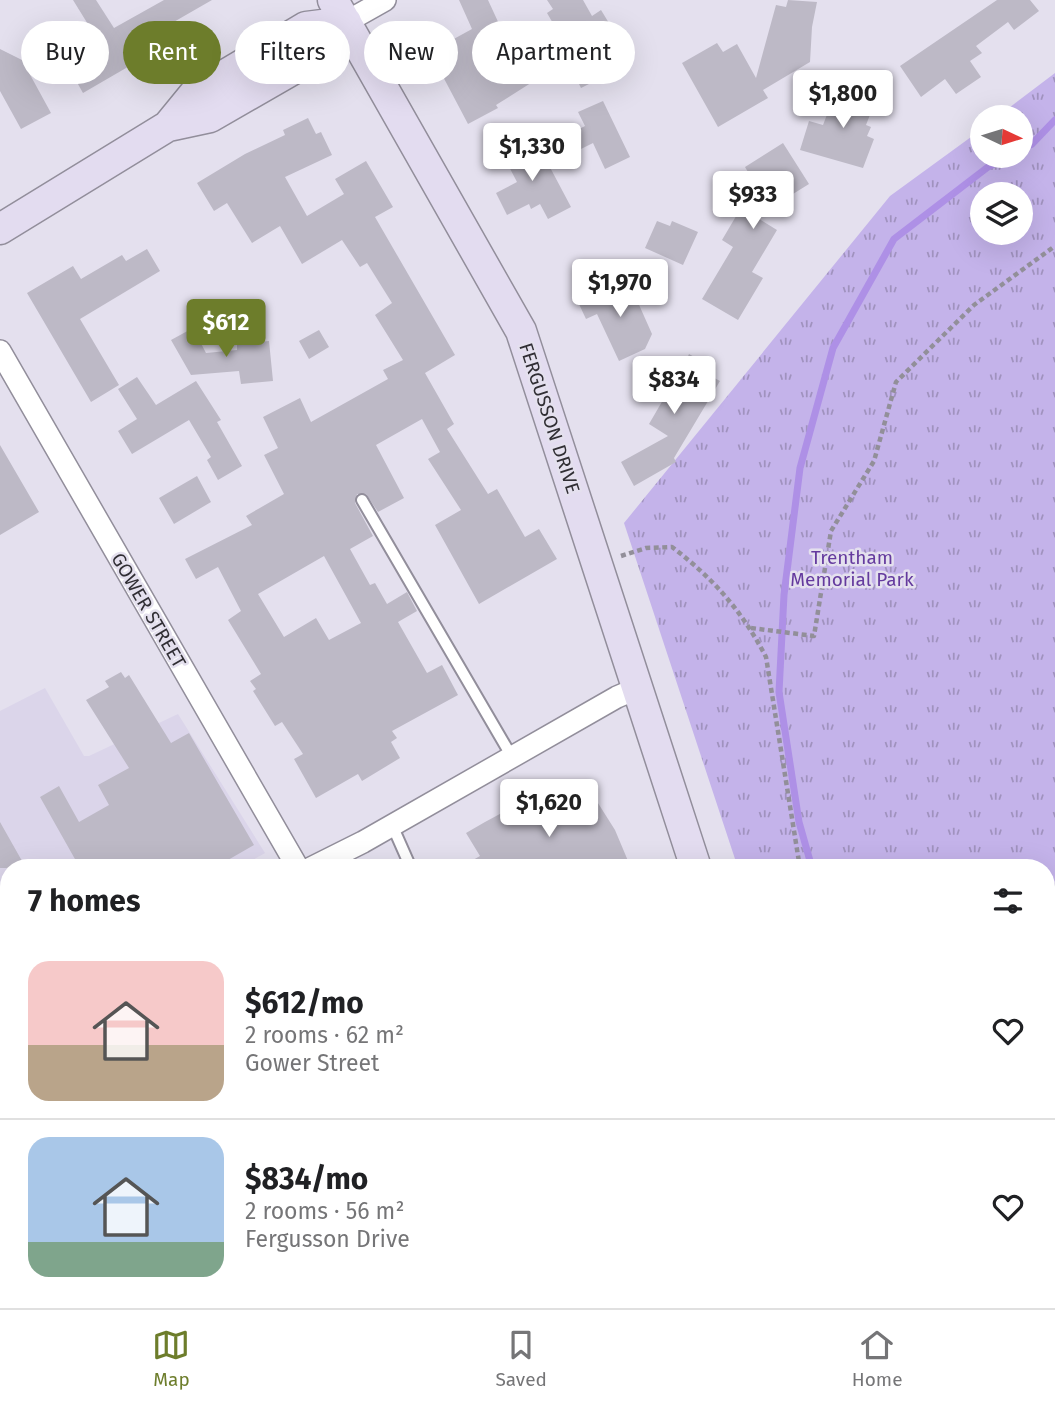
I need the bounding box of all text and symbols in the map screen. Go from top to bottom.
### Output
chip: Buy [21,21,109,84]
chip: Rent [123,21,221,84]
chip: Filters [235,21,350,84]
chip: New [364,21,458,84]
chip: Apartment [472,21,635,84]
pin: $1,800 [786,71,900,130]
text: $1,800 [809,79,877,107]
north arrow [970,105,1032,168]
map controls [970,105,1033,245]
pin: $1,330 [475,124,589,183]
text: $1,330 [499,132,565,160]
pin: $933 [712,172,794,231]
text: $933 [729,180,777,208]
button: layers [970,182,1033,245]
pin: $1,970 [563,260,677,319]
text: $1,970 [588,268,652,296]
pin: $612 [185,300,267,359]
text: $612 [203,308,249,336]
street label: FERGUSSON DRIVE [514,340,585,496]
pin: $834 [633,356,715,416]
text: $834 [649,365,699,393]
park label: Trentham Memorial Park [790,546,914,591]
street label: GOWER STREET [106,549,191,672]
pin: $1,620 [492,780,606,839]
text: $1,620 [516,788,582,816]
icon: filters [989,882,1027,920]
text: 7 homes [28,883,140,919]
text: $612/mo [245,985,364,1021]
icon: home [84,989,168,1073]
icon: heart [989,1012,1027,1050]
text: 2 rooms · 62 m² [245,1021,404,1049]
text: Gower Street [245,1049,379,1077]
text: $834/mo [245,1161,368,1197]
icon: home [84,1165,168,1249]
icon: heart [989,1188,1027,1226]
text: 2 rooms · 56 m² [245,1197,404,1225]
text: Fergusson Drive [245,1225,410,1253]
tab: Map [152,1326,190,1391]
tab: Saved [495,1326,547,1391]
tab: Home [852,1326,902,1391]

